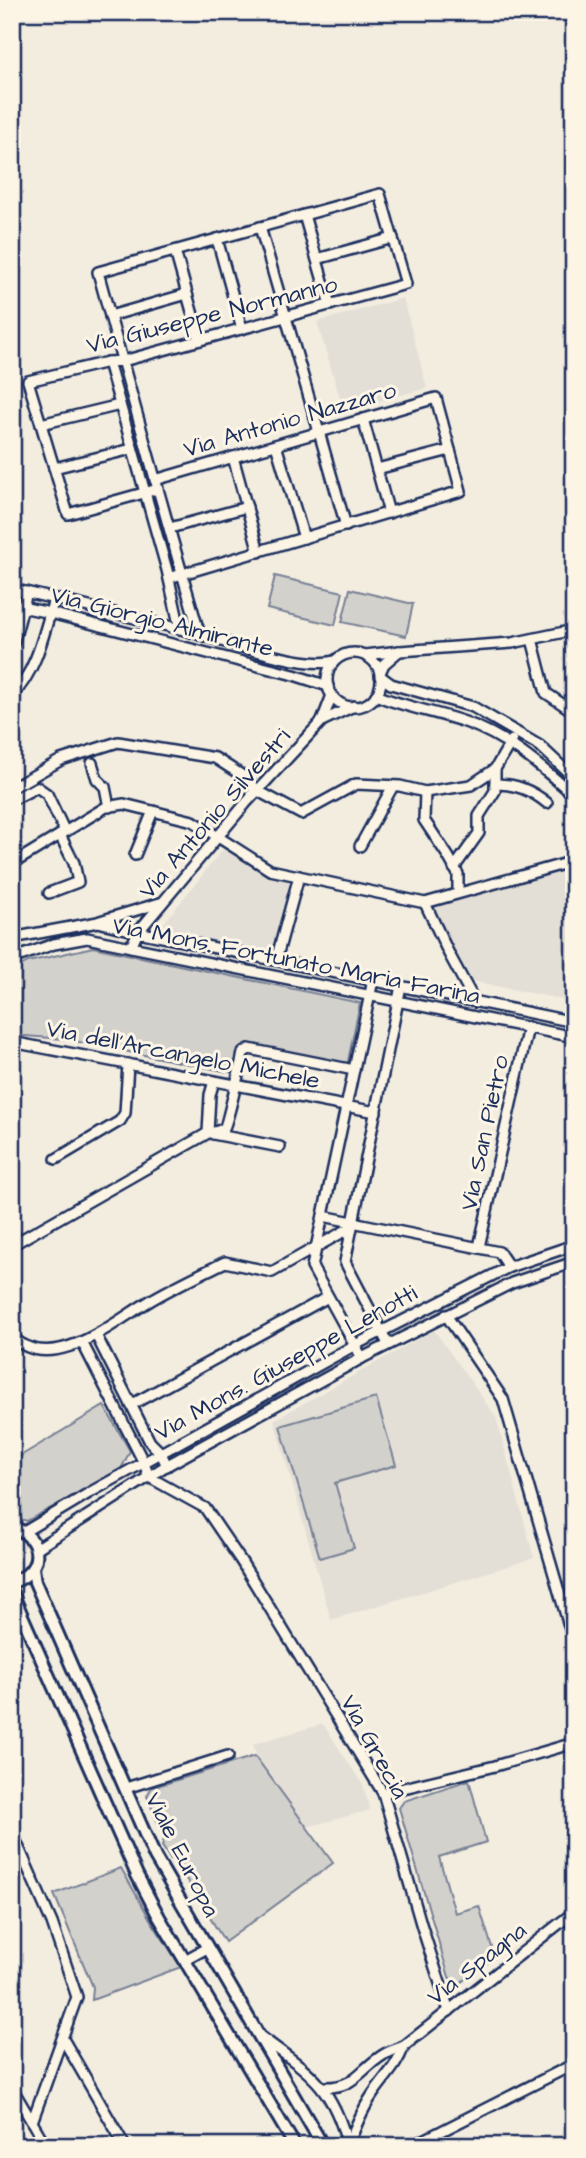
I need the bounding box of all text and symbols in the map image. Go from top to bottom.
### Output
street label: Via Giuseppe Normanno [83,267,342,363]
street label: Via Antonio Nazzaro [180,373,401,467]
street label: Via Giorgio Almirante [47,578,277,667]
street label: Via Antonio Silvestri [131,721,299,907]
street label: Via Mons. Fortunato Maria Farina [109,909,483,1013]
street label: Via dell'Arcangelo Michele [43,1012,323,1099]
street label: Via San Pietro [452,1052,518,1214]
street label: Via Mons. Giuseppe Lenotti [148,1276,424,1450]
street label: Via Grecia [331,1689,417,1805]
street label: Viale Europa [136,1787,228,1923]
street label: Via Spagna [420,1914,535,2015]

